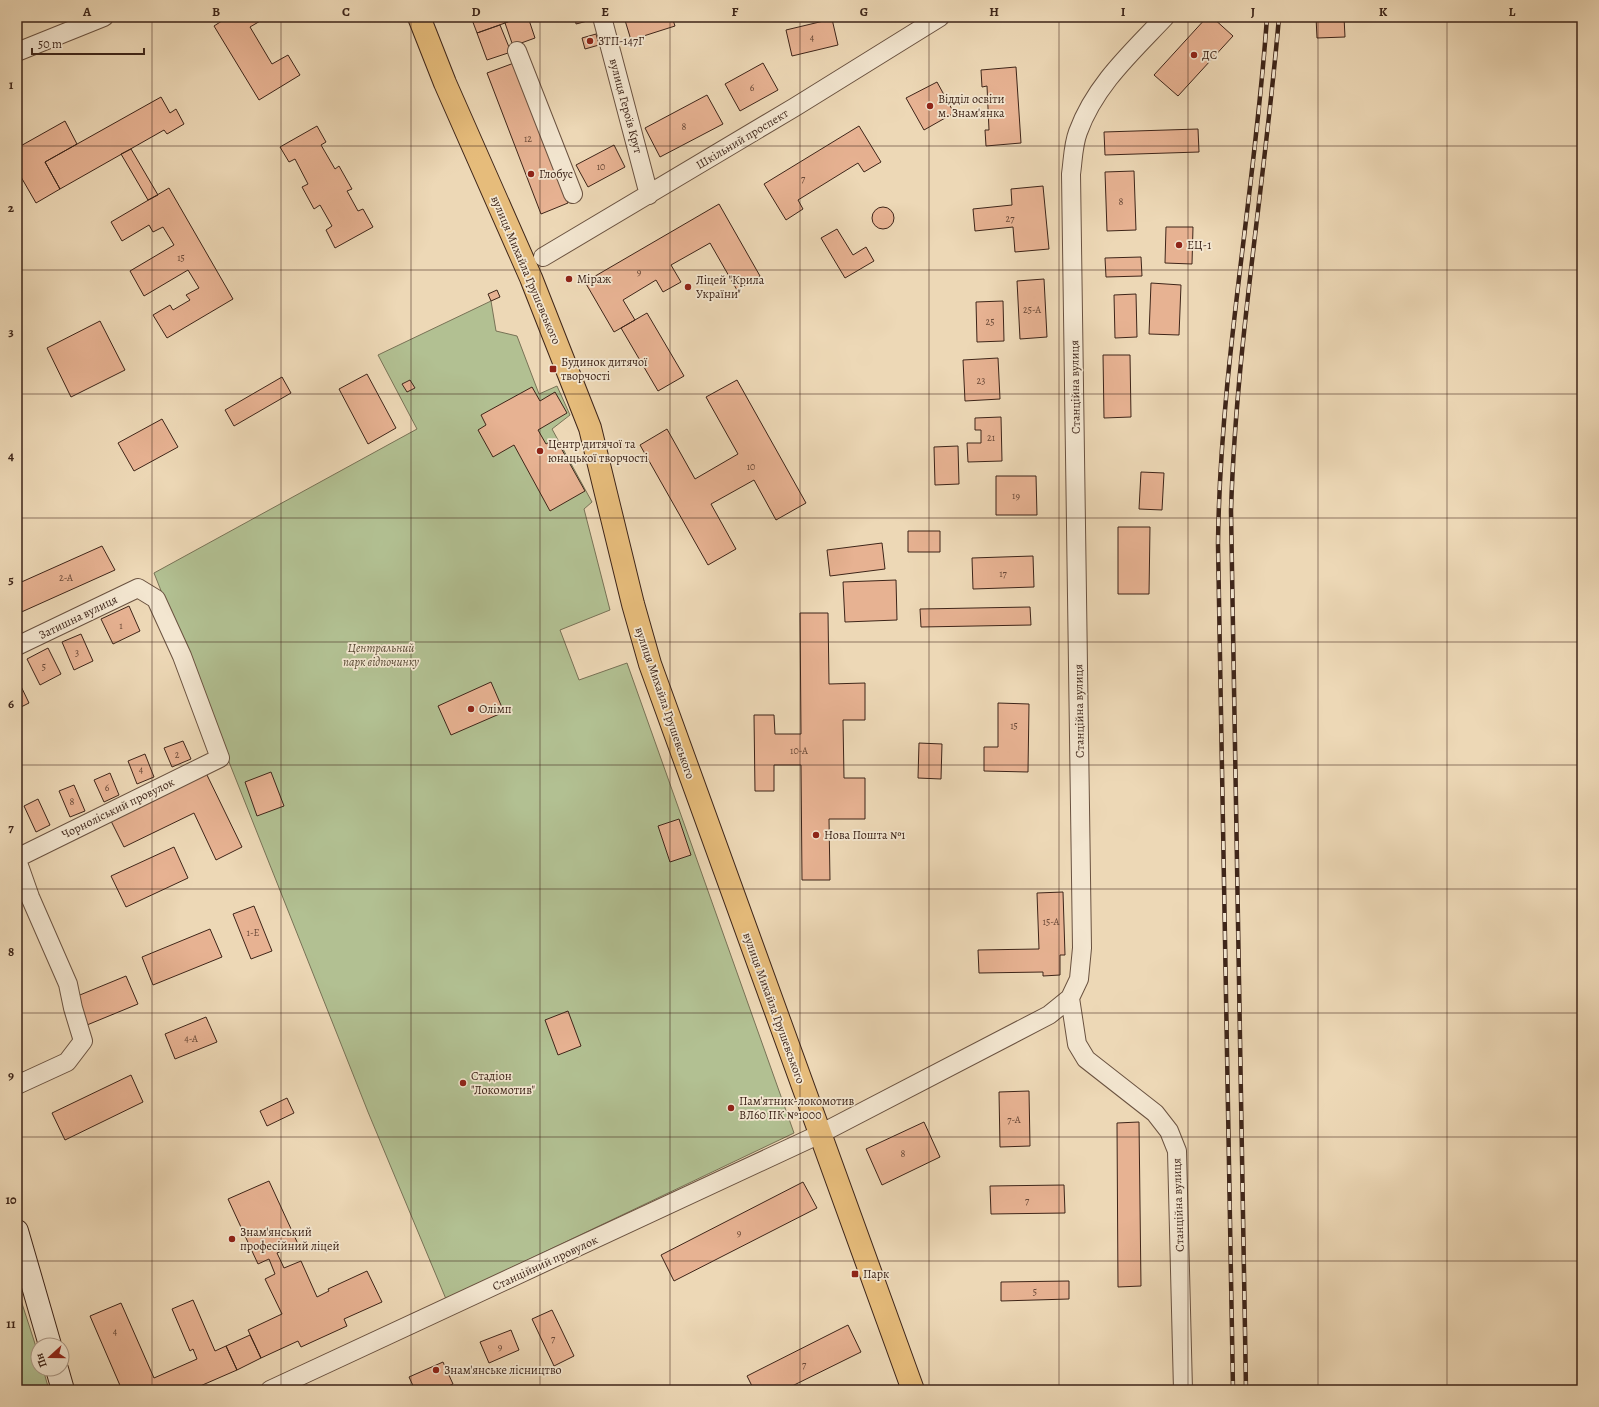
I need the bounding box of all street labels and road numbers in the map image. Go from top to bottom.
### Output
street label: вулиця Героїв Крут [606,57,647,156]
street label: Шкільний проспект [693,105,792,173]
street label: вулиця Михайла Грушевського [487,193,565,347]
street label: Станційна вулиця [1066,340,1084,434]
street label: Затишна вулиця [36,591,120,643]
street label: вулиця Михайла Грушевського [631,625,699,781]
street label: Станційна вулиця [1070,664,1088,758]
street label: Чорноліський провулок [59,774,177,842]
street label: вулиця Михайла Грушевського [739,930,809,1086]
street label: Станційна вулиця [1168,1158,1188,1252]
street label: Станційний провулок [490,1232,600,1294]

